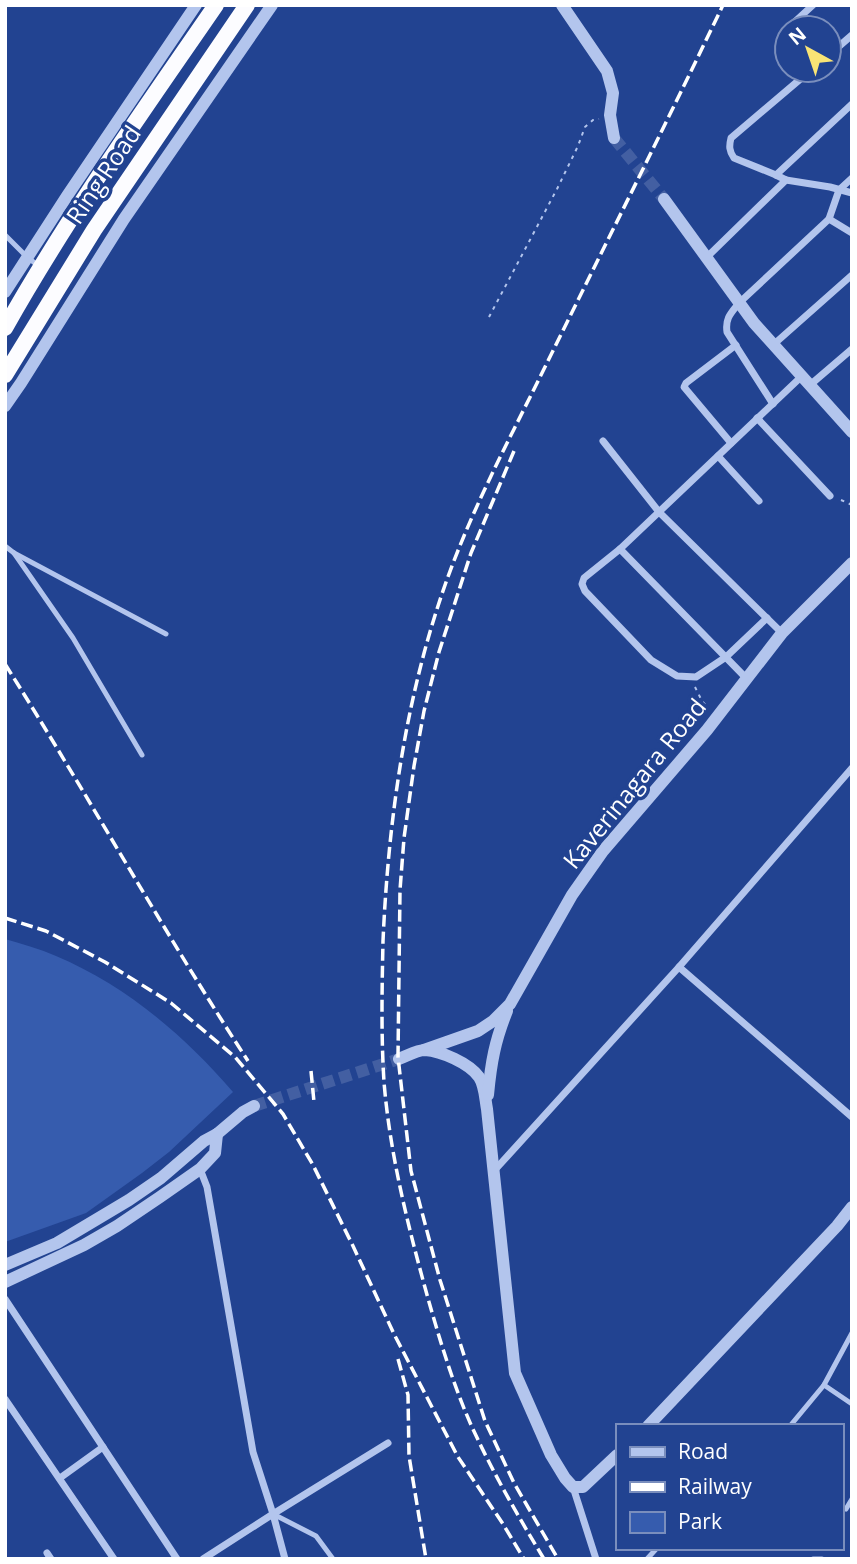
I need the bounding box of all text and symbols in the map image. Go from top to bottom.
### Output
north arrow [773,14,843,84]
text: N [783,21,811,51]
street label: Ring Road [58,118,148,230]
street label: Kaverinagara Road [555,691,713,875]
legend [616,1424,843,1550]
text: Road [678,1437,728,1465]
text: Railway [678,1472,752,1500]
text: Park [678,1507,722,1535]

